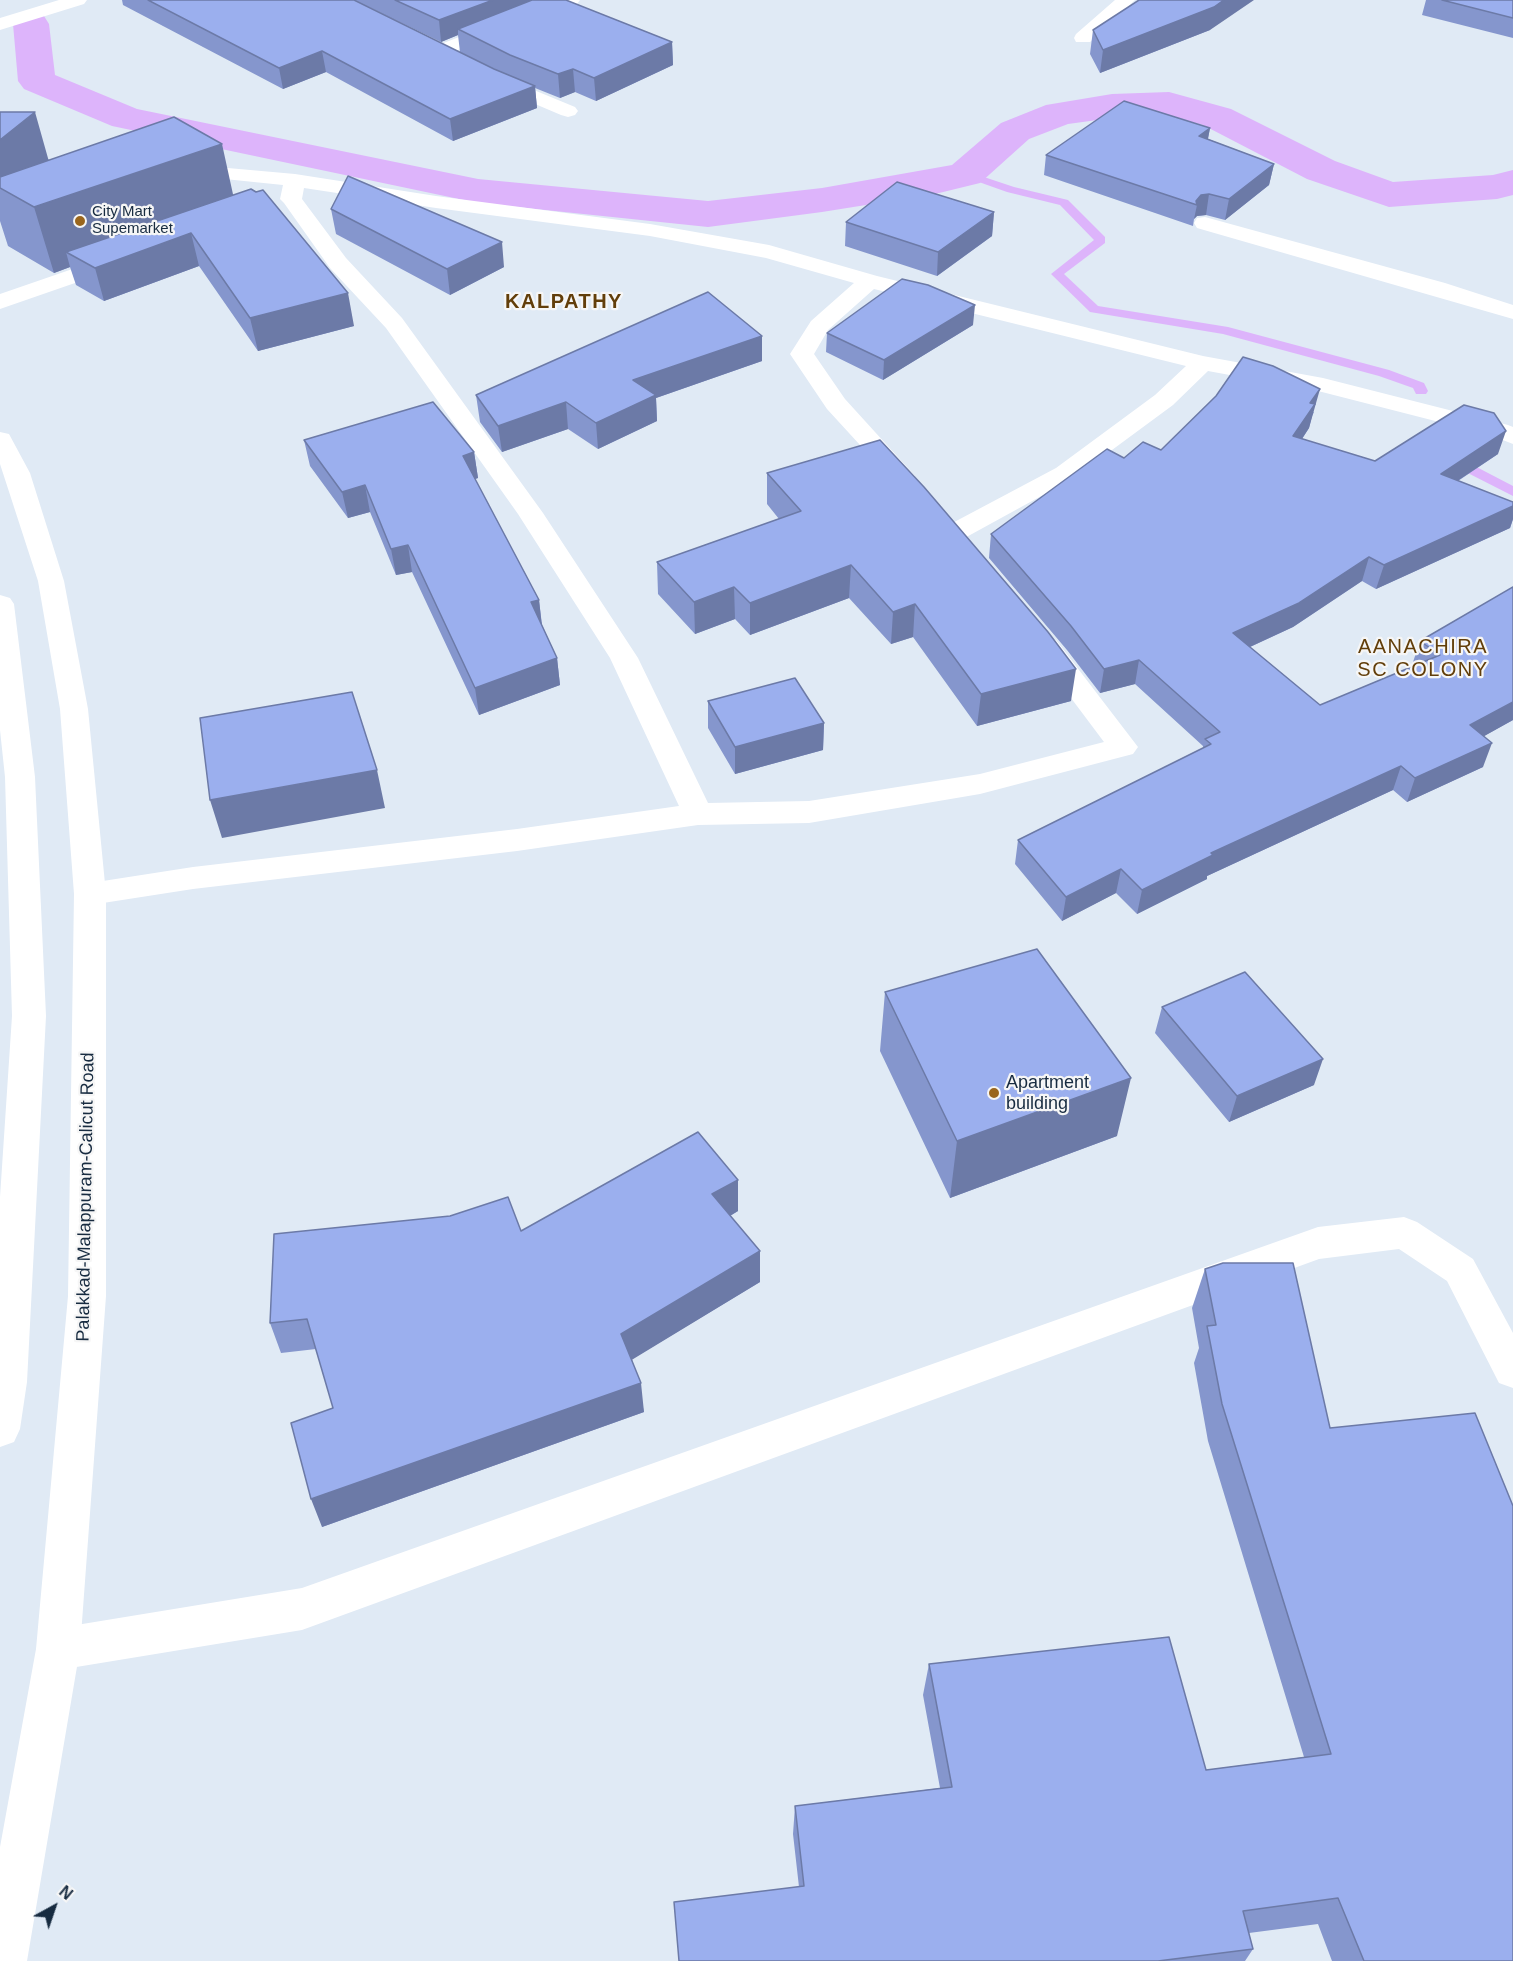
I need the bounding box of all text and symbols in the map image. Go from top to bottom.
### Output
place label: City Mart Supemarket [92,203,173,238]
marker: City Mart Supemarket [73,214,87,228]
district label: KALPATHY [505,290,623,314]
district label: AANACHIRA SC COLONY [1357,635,1489,682]
street label: Palakkad-Malappuram-Calicut Road [73,1052,99,1342]
place label: Apartment building [1006,1072,1089,1114]
marker: Apartment building [987,1086,1001,1100]
north arrow [24,1877,84,1937]
text: N [56,1883,76,1903]

